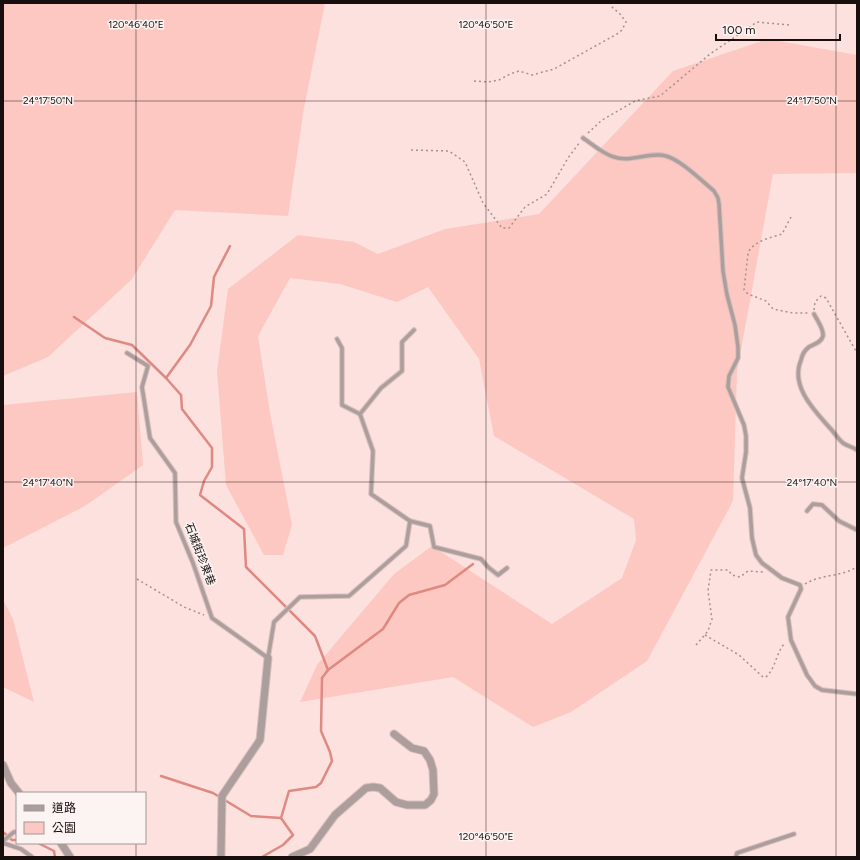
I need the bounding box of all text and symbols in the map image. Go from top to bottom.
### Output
scale bar [716,16,840,42]
text: 120°46'40"E [108,18,164,31]
text: 120°46'50"E [459,18,514,31]
text: 100 m [722,23,756,37]
text: 24°17'50"N [23,94,73,107]
text: 24°17'50"N [787,94,837,107]
text: 24°17'40"N [23,476,73,489]
text: 24°17'40"N [787,476,837,489]
street label: 石城街珍東巷 [182,521,218,587]
legend [16,792,146,844]
text: 道路 [52,801,76,815]
text: 公園 [52,821,76,835]
text: 120°46'50"E [459,830,514,843]

